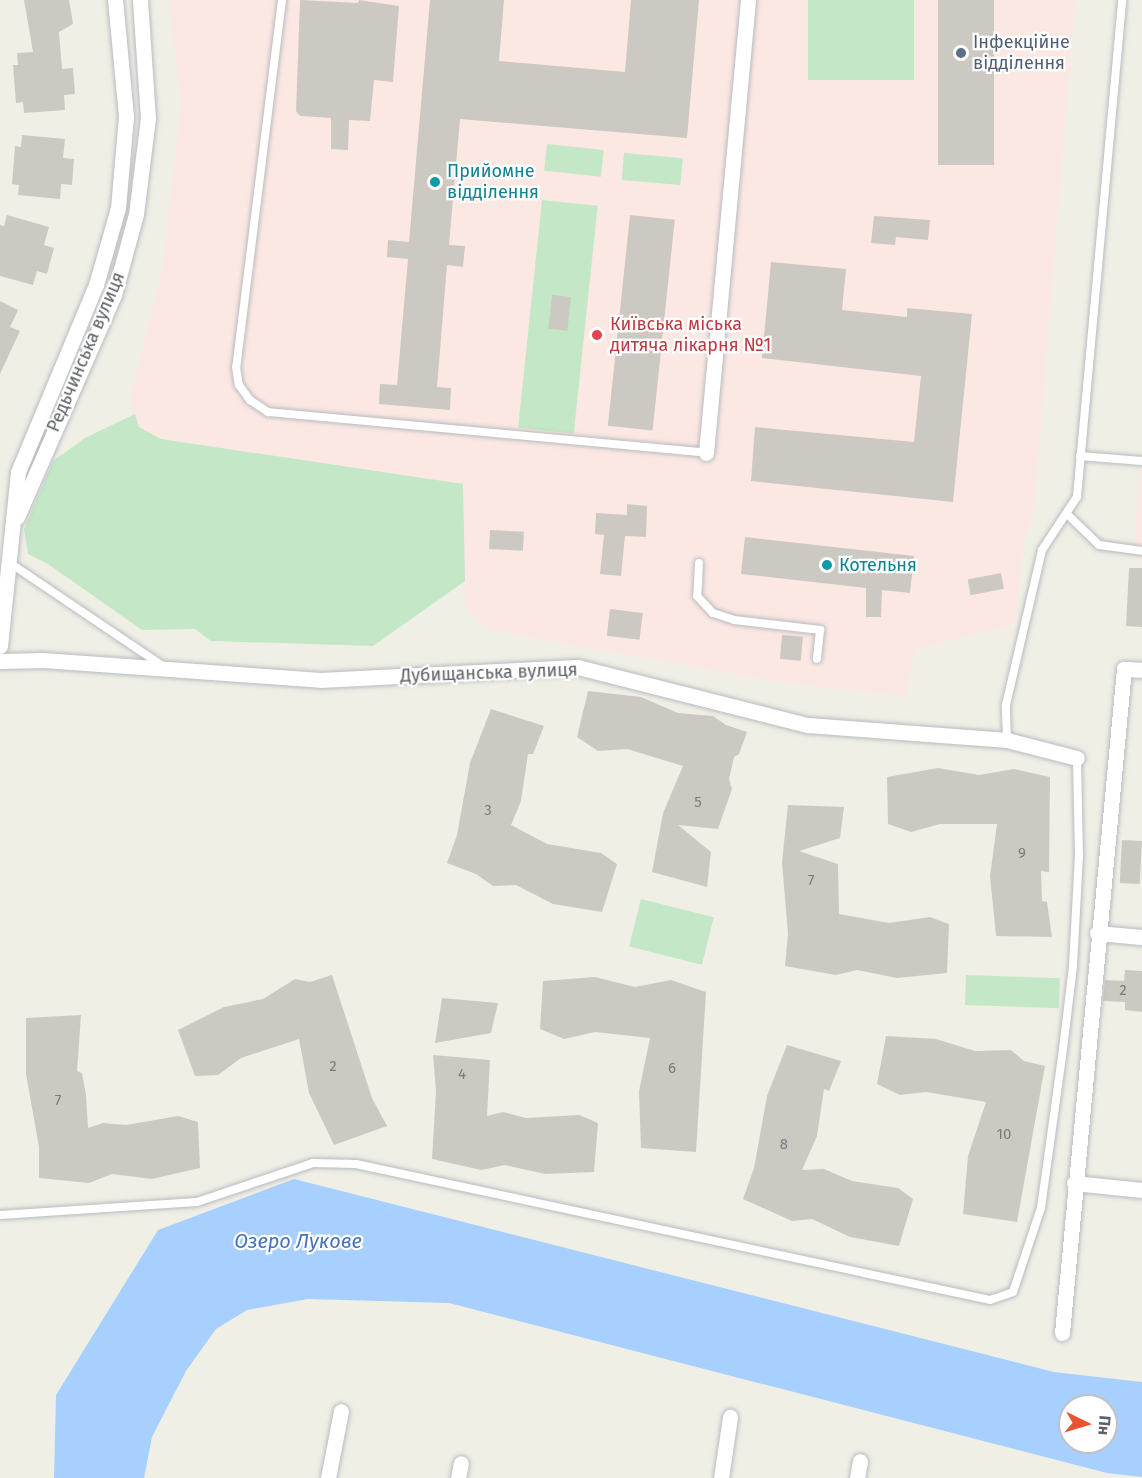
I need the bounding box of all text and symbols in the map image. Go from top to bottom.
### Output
place label: Інфекційне відділення [973,32,1070,74]
marker: Інфекційне відділення [954,46,968,60]
place label: Прийомне відділення [447,161,539,204]
marker: Прийомне відділення [428,175,442,189]
street label: Редьчинська вулиця [43,269,129,435]
place label: Київська міська дитяча лікарня №1 [610,314,771,356]
marker: Київська міська дитяча лікарня №1 [588,326,606,344]
place label: Котельня [839,554,917,576]
marker: Котельня [820,558,834,572]
street label: Дубищанська вулиця [400,659,578,687]
house number: 5 [694,794,702,812]
house number: 3 [484,802,492,820]
house number: 9 [1018,845,1026,863]
house number: 7 [808,872,814,890]
house number: 2 [1119,982,1127,1000]
house number: 2 [329,1058,337,1076]
house number: 6 [668,1060,676,1078]
house number: 4 [458,1066,466,1084]
house number: 7 [55,1092,61,1110]
house number: 10 [997,1126,1011,1144]
house number: 8 [780,1136,788,1154]
water label: Озеро Лукове [234,1229,362,1253]
north arrow [1058,1394,1118,1454]
text: Пн [1094,1415,1115,1436]

